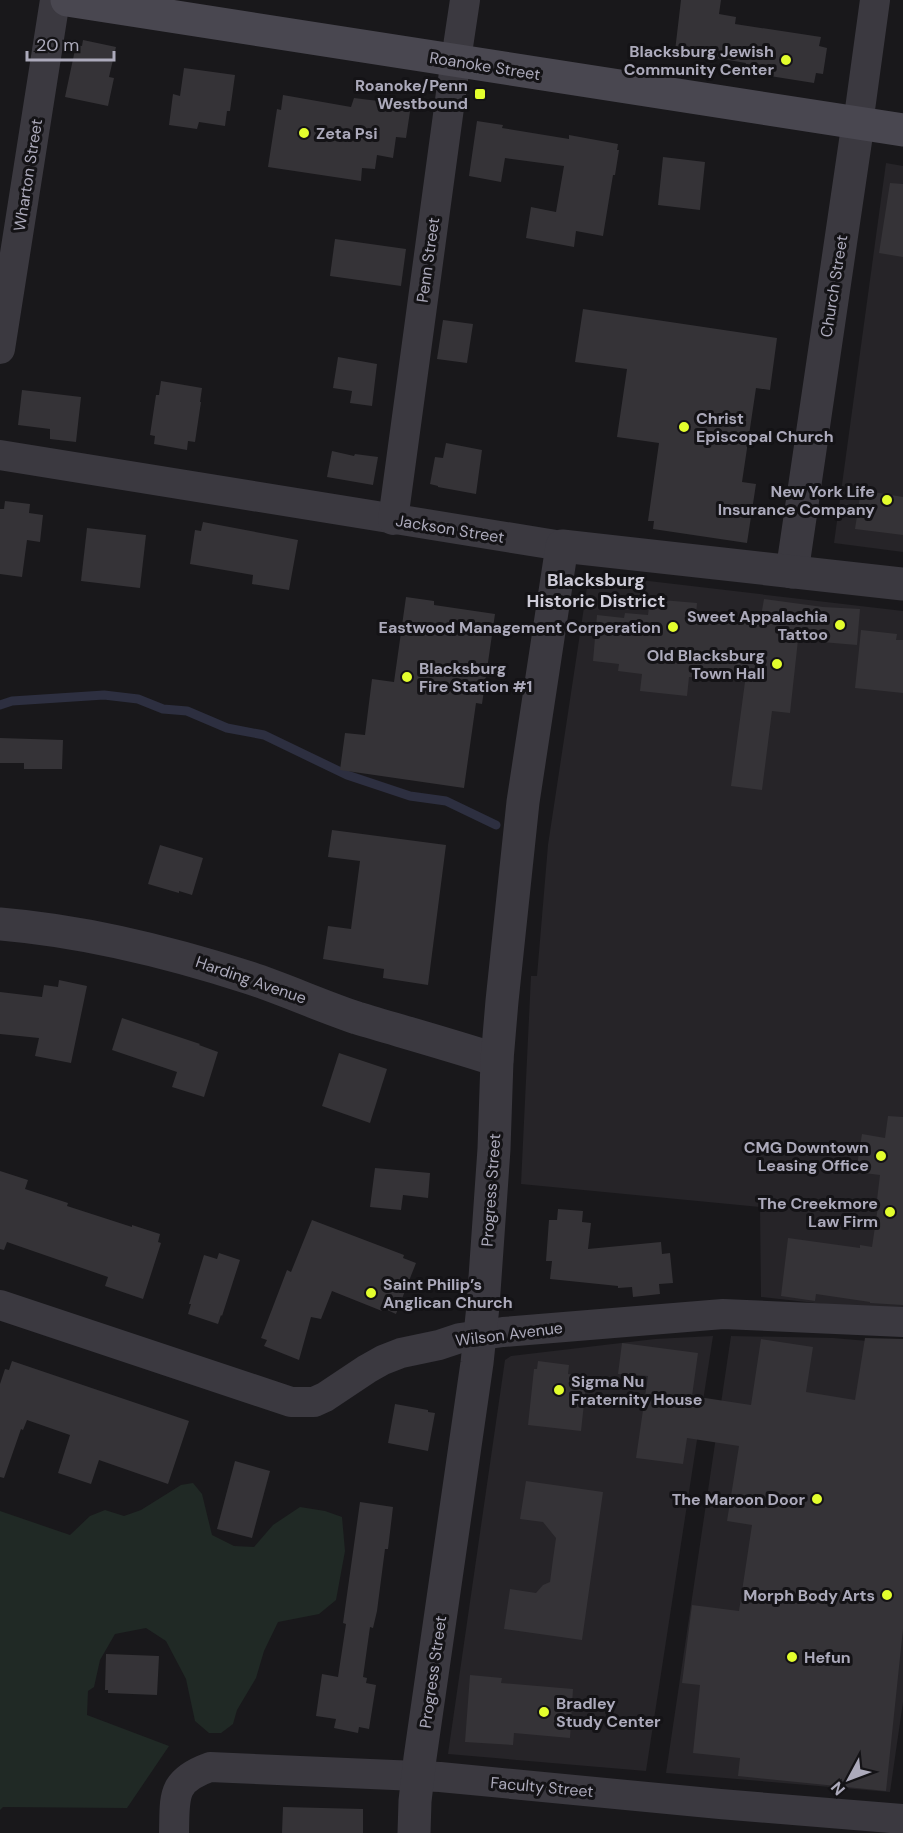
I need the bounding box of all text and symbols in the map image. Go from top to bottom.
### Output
scale bar [27,24,114,62]
text: 20 m [36,33,79,57]
place label: Blacksburg Jewish Community Center [624,41,774,80]
street label: Roanoke Street [428,47,542,85]
marker: Blacksburg Jewish Community Center [779,53,793,67]
place label: Roanoke/Penn Westbound [355,75,468,114]
marker: Roanoke/Penn Westbound [473,87,487,101]
street label: Wharton Street [9,117,47,233]
place label: Zeta Psi [316,123,378,144]
marker: Zeta Psi [297,126,311,140]
street label: Penn Street [412,216,444,304]
street label: Church Street [816,233,852,339]
place label: Christ Episcopal Church [696,408,834,447]
marker: Christ Episcopal Church [677,420,691,434]
place label: New York Life Insurance Company [718,481,875,520]
marker: New York Life Insurance Company [880,493,894,507]
street label: Jackson Street [394,510,506,548]
district label: Blacksburg Historic District [527,568,665,613]
place label: Sweet Appalachia Tattoo [687,606,828,645]
place label: Eastwood Management Corperation [379,617,661,638]
marker: Sweet Appalachia Tattoo [833,618,847,632]
marker: Eastwood Management Corperation [666,620,680,634]
place label: Old Blacksburg Town Hall [647,645,765,684]
marker: Old Blacksburg Town Hall [770,657,784,671]
place label: Blacksburg Fire Station #1 [419,658,532,697]
marker: Blacksburg Fire Station #1 [400,670,414,684]
street label: Harding Avenue [193,951,309,1009]
street label: Progress Street [477,1133,505,1247]
place label: CMG Downtown Leasing Office [744,1137,869,1176]
marker: CMG Downtown Leasing Office [874,1149,888,1163]
place label: The Creekmore Law Firm [758,1193,878,1232]
marker: The Creekmore Law Firm [883,1205,897,1219]
place label: Saint Philip’s Anglican Church [383,1274,513,1313]
marker: Saint Philip’s Anglican Church [364,1286,378,1300]
street label: Wilson Avenue [454,1317,564,1351]
place label: Sigma Nu Fraternity House [571,1371,702,1410]
marker: Sigma Nu Fraternity House [552,1383,566,1397]
place label: The Maroon Door [672,1489,805,1510]
marker: The Maroon Door [810,1492,824,1506]
place label: Morph Body Arts [743,1585,875,1606]
marker: Morph Body Arts [880,1588,894,1602]
street label: Progress Street [415,1614,451,1730]
place label: Hefun [804,1647,851,1668]
marker: Hefun [785,1650,799,1664]
place label: Bradley Study Center [556,1693,661,1732]
marker: Bradley Study Center [537,1705,551,1719]
north arrow [819,1749,879,1809]
street label: Faculty Street [490,1772,594,1802]
text: N [826,1777,850,1800]

